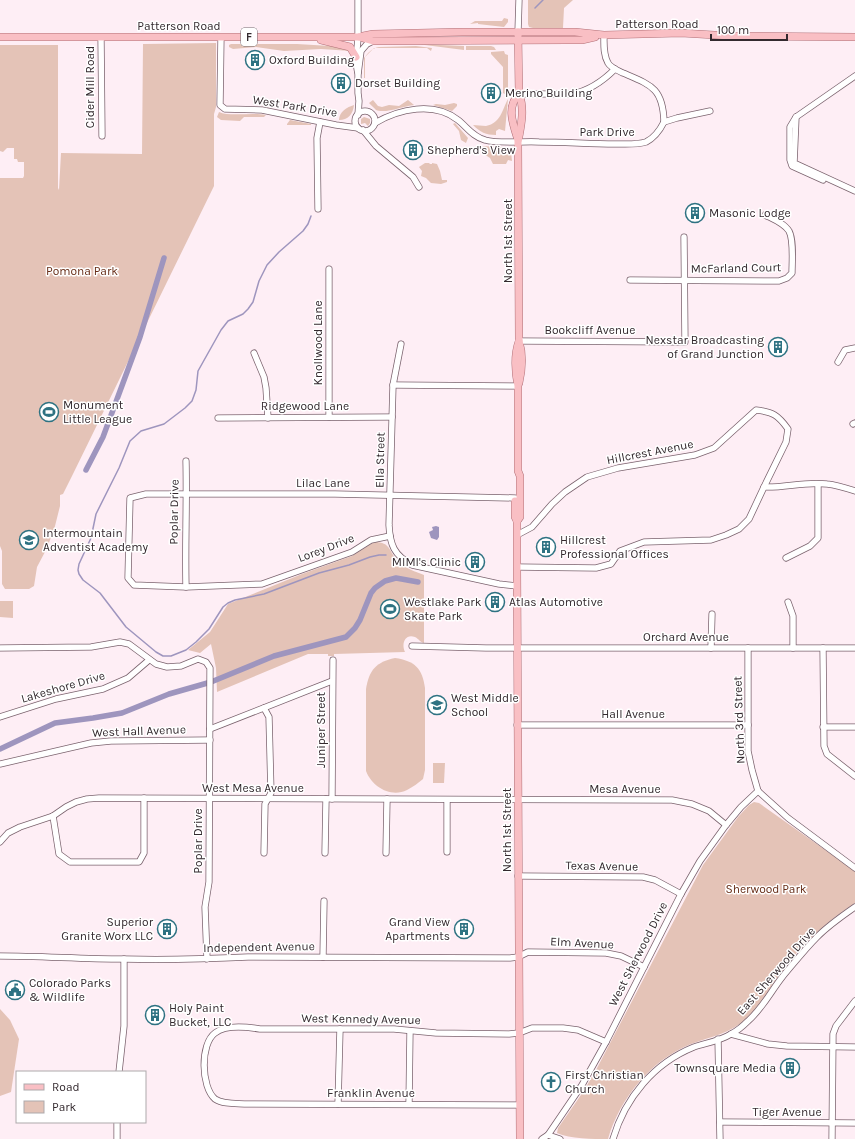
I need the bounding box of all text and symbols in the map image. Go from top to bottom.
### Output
scale bar [711,16,787,42]
street label: Patterson Road [615,17,699,31]
street label: Patterson Road [137,19,221,33]
text: 100 m [717,23,749,37]
road number: F [241,28,257,46]
street label: Cider Mill Road [83,46,97,128]
building icon: Oxford Building [244,49,266,71]
place label: Oxford Building [269,53,354,67]
building icon: Dorset Building [330,72,352,94]
place label: Dorset Building [355,76,440,90]
building icon: Merino Building [480,82,502,104]
place label: Merino Building [505,86,592,100]
street label: West Park Drive [252,92,338,120]
street label: Park Drive [579,125,635,139]
building icon: Shepherd's View [402,139,424,161]
place label: Shepherd's View [427,143,516,157]
street label: North 1st Street [501,198,515,283]
building icon: Masonic Lodge [684,202,706,224]
place label: Masonic Lodge [709,206,791,220]
street label: McFarland Court [691,260,782,276]
park label: Pomona Park [46,264,118,278]
street label: Knollwood Lane [311,300,325,386]
street label: Bookcliff Avenue [544,323,636,337]
place label: Nexstar Broadcasting of Grand Junction [646,333,764,361]
building icon: Nexstar Broadcasting of Grand Junction [767,336,789,358]
place label: Monument Little League [63,398,132,426]
street label: Ridgewood Lane [261,399,349,413]
sports icon: Monument Little League [38,401,60,423]
street label: Ella Street [373,431,387,488]
street label: Hillcrest Avenue [605,437,695,467]
street label: Lilac Lane [296,476,350,490]
street label: Poplar Drive [166,479,182,545]
place label: Intermountain Adventist Academy [43,526,148,554]
school or university icon: Intermountain Adventist Academy [18,529,40,551]
street label: Lorey Drive [296,531,356,565]
place label: Hillcrest Professional Offices [560,533,669,561]
building icon: Hillcrest Professional Offices [535,536,557,558]
building icon: MIMI's Clinic [464,551,486,573]
place label: MIMI's Clinic [392,555,461,569]
building icon: Atlas Automotive [484,591,506,613]
place label: Westlake Park Skate Park [404,595,482,623]
place label: Atlas Automotive [509,595,603,609]
sports icon: Westlake Park Skate Park [379,598,401,620]
street label: Orchard Avenue [643,630,729,644]
street label: Lakeshore Drive [19,668,107,706]
street label: North 3rd Street [730,675,748,764]
street label: Juniper Street [314,691,328,768]
place label: West Middle School [451,691,519,719]
school or university icon: West Middle School [426,694,448,716]
street label: Hall Avenue [601,707,665,721]
street label: West Hall Avenue [92,722,186,740]
street label: West Mesa Avenue [202,781,304,795]
street label: Mesa Avenue [589,782,661,796]
street label: North 1st Street [500,787,514,872]
street label: Poplar Drive [191,808,205,874]
street label: Texas Avenue [566,858,638,874]
park label: Sherwood Park [725,882,807,896]
street label: West Sherwood Drive [606,900,670,1008]
place label: Superior Granite Worx LLC [61,915,154,943]
place label: Grand View Apartments [385,915,450,943]
building icon: Superior Granite Worx LLC [156,918,178,940]
building icon: Grand View Apartments [453,918,475,940]
street label: East Sherwood Drive [734,924,818,1018]
street label: Elm Avenue [550,934,614,952]
street label: Independent Avenue [203,939,315,955]
place label: Colorado Parks & Wildlife [29,976,111,1004]
public building icon: Colorado Parks & Wildlife [4,979,26,1001]
place label: Holy Paint Bucket, LLC [169,1001,231,1029]
building icon: Holy Paint Bucket, LLC [144,1004,166,1026]
street label: West Kennedy Avenue [301,1011,421,1027]
building icon: Townsquare Media [779,1057,801,1079]
place label: Townsquare Media [674,1061,776,1075]
place label: First Christian Church [565,1068,644,1096]
legend [16,1071,146,1123]
church icon: First Christian Church [540,1071,562,1093]
text: Road [52,1080,80,1094]
street label: Franklin Avenue [327,1086,415,1100]
text: Park [52,1100,77,1114]
street label: Tiger Avenue [752,1105,822,1119]

